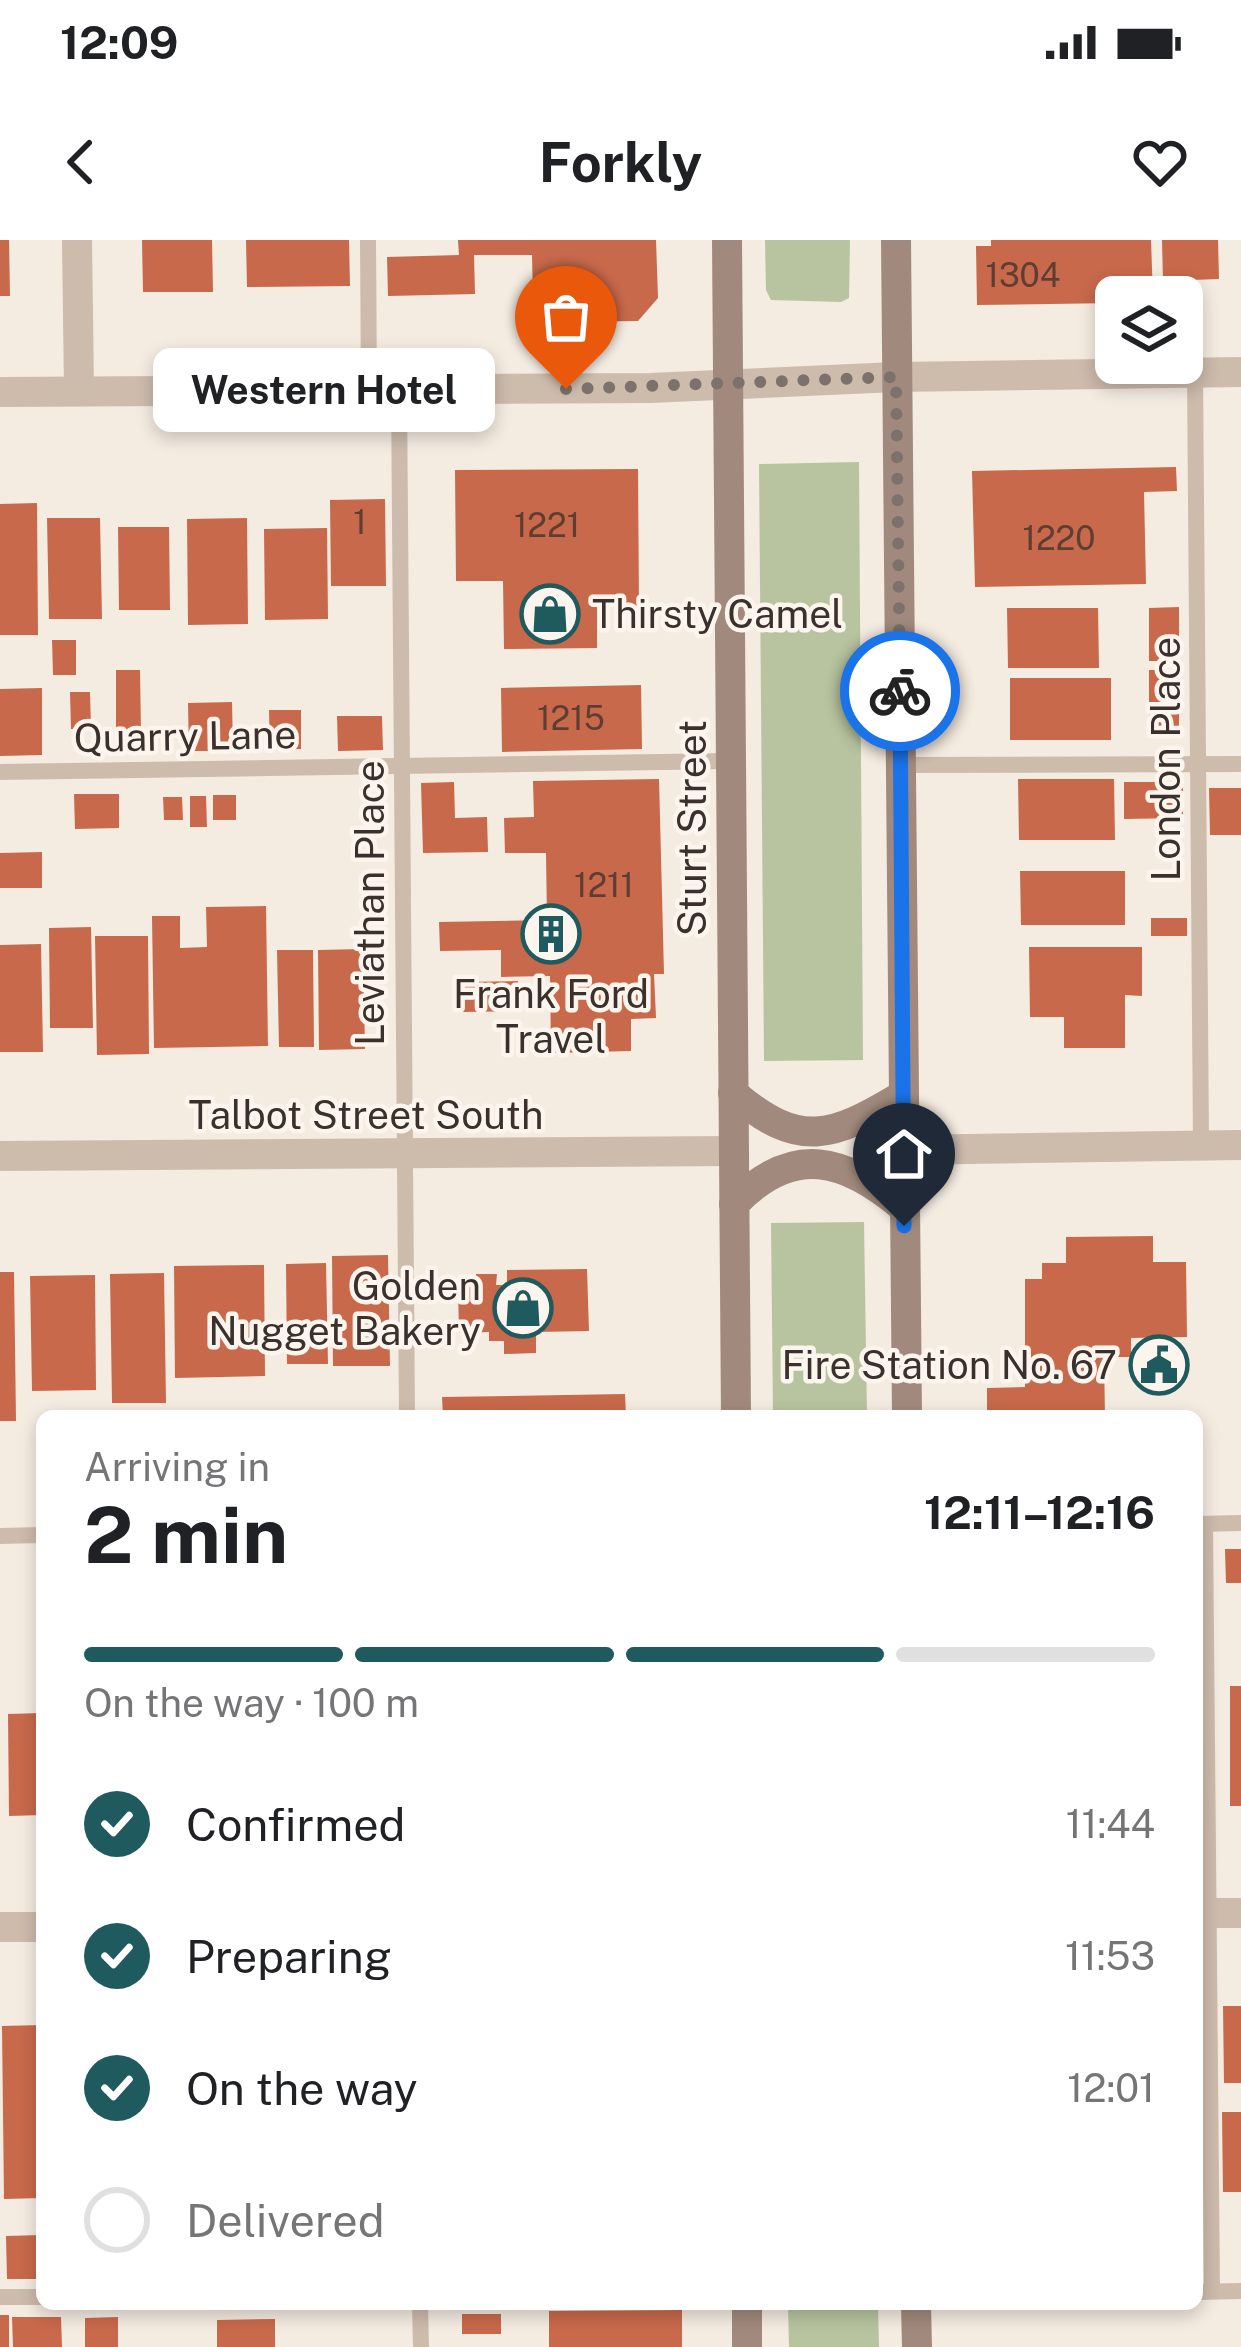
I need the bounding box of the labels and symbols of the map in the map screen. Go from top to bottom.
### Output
house number: 1304 [986,256,1060,294]
pin [515,266,617,389]
callout: Western Hotel [152,347,494,431]
house number: 1 [353,503,367,541]
house number: 1221 [514,506,580,544]
house number: 1220 [1023,519,1095,557]
shop icon: Thirsty Camel [519,583,581,645]
place label: Thirsty Camel [592,591,843,637]
courier [840,631,960,751]
street label: London Place [1143,637,1189,881]
house number: 1215 [537,699,605,737]
street label: Quarry Lane [73,711,297,761]
street label: Sturt Street [669,720,715,936]
street label: Leviathan Place [347,760,393,1046]
house number: 1211 [574,866,634,904]
building icon: Frank Ford Travel [520,903,582,965]
place label: Frank Ford Travel [453,971,649,1062]
street label: Talbot Street South [189,1092,543,1138]
pin [853,1103,955,1226]
place label: Golden Nugget Bakery [208,1263,481,1354]
shop icon: Golden Nugget Bakery [492,1277,554,1339]
public building icon: Fire Station No. 67 [1128,1334,1190,1396]
place label: Fire Station No. 67 [782,1342,1117,1388]

